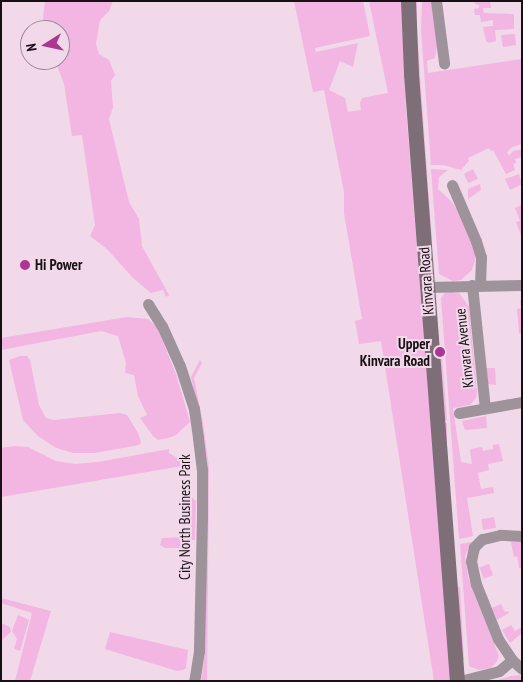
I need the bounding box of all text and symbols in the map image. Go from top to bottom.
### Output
north arrow [20,20,70,70]
text: N [22,42,41,53]
street label: Kinvara Road [415,246,437,316]
place label: Hi Power [35,256,82,274]
marker: Hi Power [19,259,31,271]
street label: Kinvara Avenue [451,307,477,389]
place label: Upper Kinvara Road [360,334,430,369]
marker: Upper Kinvara Road [434,346,446,358]
street label: City North Business Park [176,454,194,580]

